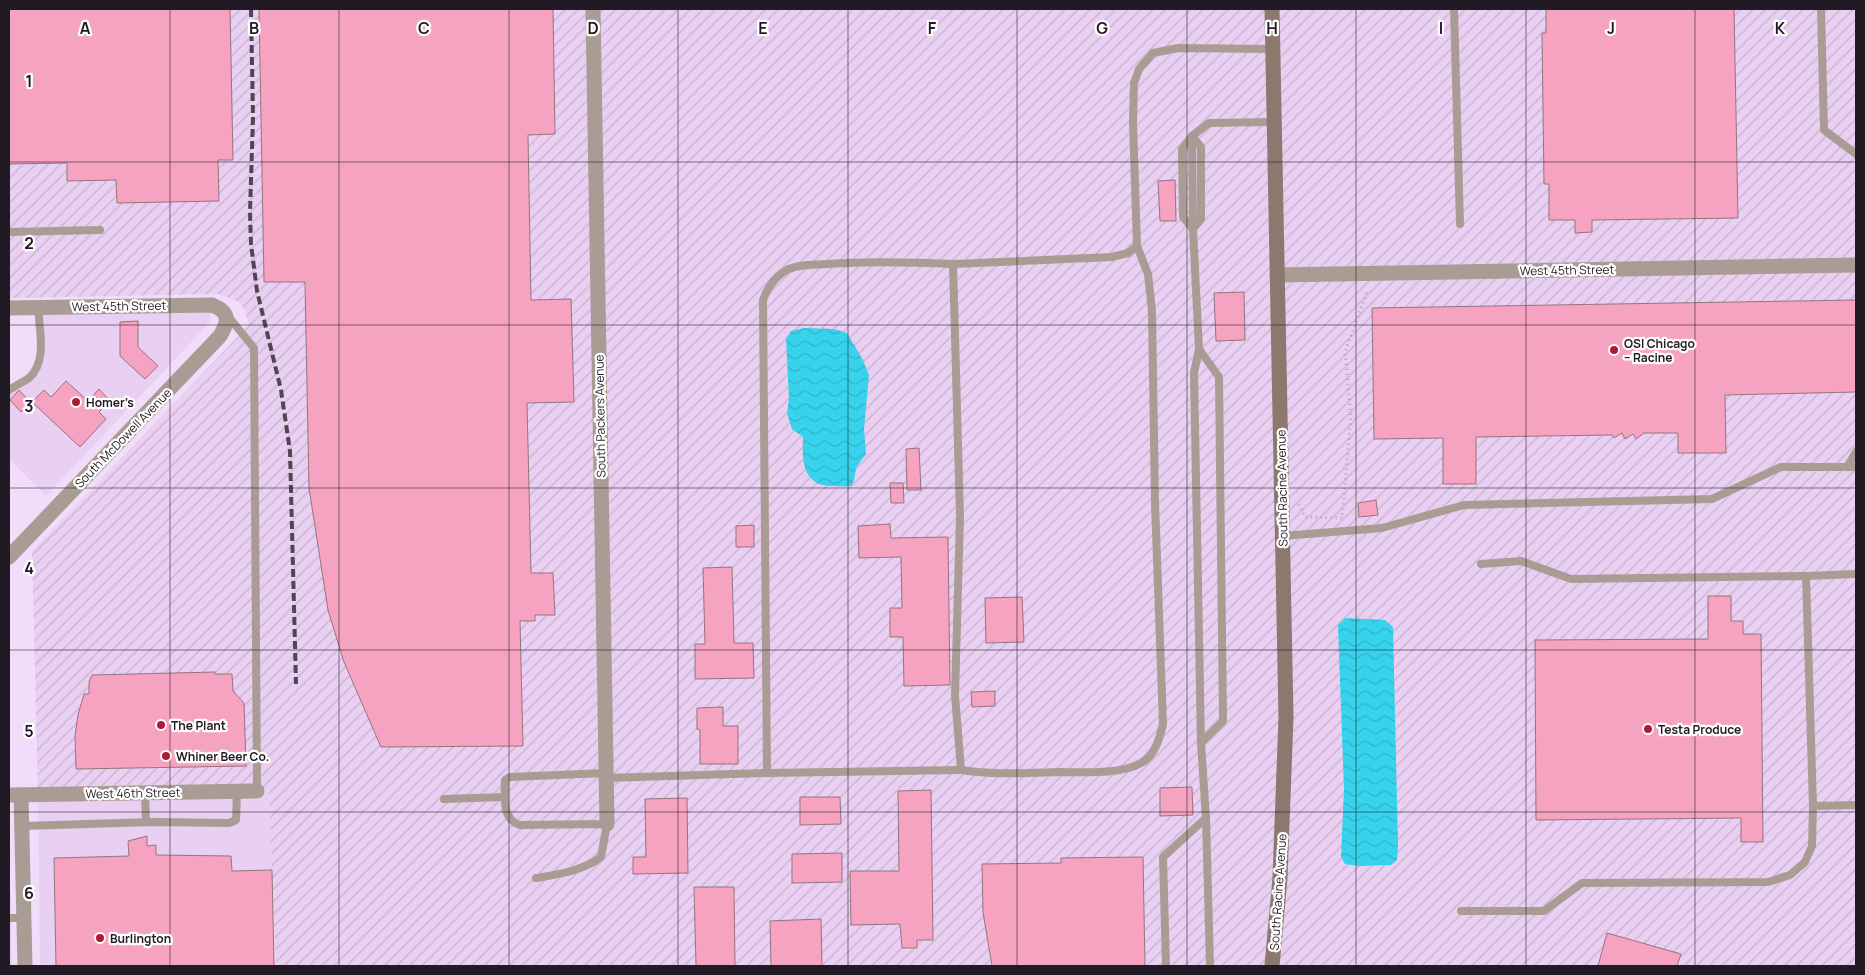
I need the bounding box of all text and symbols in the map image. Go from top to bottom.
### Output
text: A [80,17,91,39]
text: B [249,17,259,39]
text: C [418,17,430,39]
text: D [587,17,599,39]
text: E [758,17,768,39]
text: F [928,17,937,39]
text: G [1096,17,1108,39]
text: H [1266,17,1278,39]
text: I [1439,17,1443,39]
text: J [1607,17,1615,39]
text: K [1775,17,1786,39]
text: 1 [25,70,33,92]
text: 2 [24,232,34,254]
street label: West 45th Street [1520,261,1615,279]
street label: West 45th Street [72,297,167,315]
place label: OSI Chicago – Racine [1624,335,1695,366]
marker: OSI Chicago – Racine [1608,344,1620,356]
street label: South Packers Avenue [590,354,610,478]
street label: South McDowell Avenue [71,384,175,492]
place label: Homer’s [86,394,134,411]
text: 3 [24,395,34,417]
marker: Homer’s [70,396,82,408]
street label: South Racine Avenue [1272,429,1292,547]
text: 4 [24,557,34,579]
place label: The Plant [171,717,226,734]
marker: The Plant [155,719,167,731]
text: 5 [24,720,34,742]
place label: Testa Produce [1658,721,1741,738]
marker: Testa Produce [1642,723,1654,735]
place label: Whiner Beer Co. [176,748,269,765]
marker: Whiner Beer Co. [160,750,172,762]
street label: West 46th Street [85,784,181,802]
street label: South Racine Avenue [1265,833,1291,951]
text: 6 [24,882,34,904]
place label: Burlington [110,930,171,947]
marker: Burlington [94,932,106,944]

